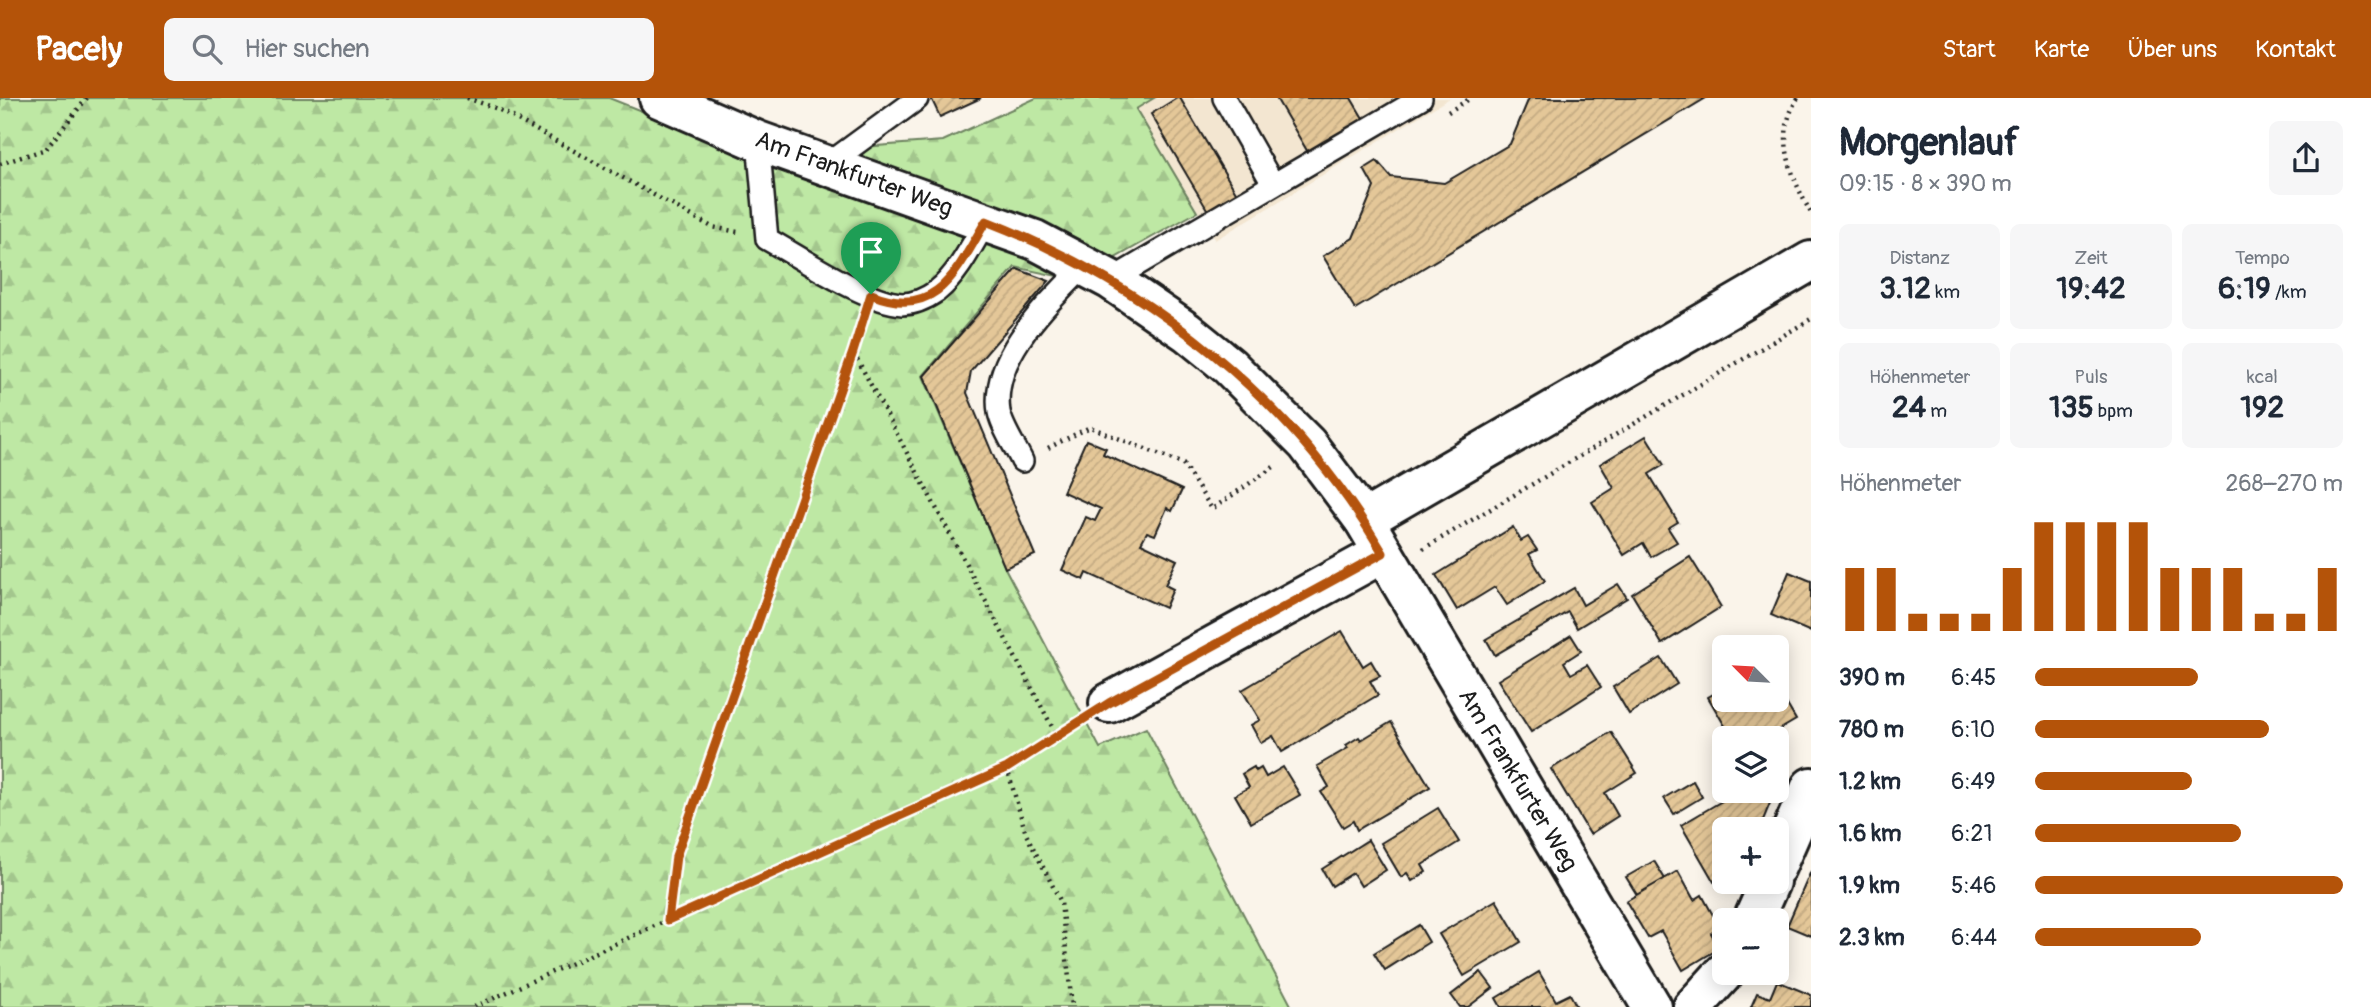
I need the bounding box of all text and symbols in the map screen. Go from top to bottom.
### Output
search box [164,18,654,81]
text: Pacely [35,29,122,70]
icon: search [188,30,226,68]
text: Hier suchen [244,33,370,65]
text: Start [1943,35,1996,64]
text: Karte [2034,35,2089,64]
text: Über uns [2127,35,2217,64]
text: Kontakt [2255,35,2336,64]
text: Morgenlauf [1839,119,2019,167]
button: share [2269,121,2343,195]
street label: Am Frankfurter Weg [751,125,957,223]
text: 09:15 · 8 × 390 m [1839,169,2012,198]
pin [841,222,901,294]
icon: arrive [852,233,890,271]
text: Distanz [1889,246,1950,270]
text: Zeit [2074,246,2108,270]
text: Tempo [2235,246,2290,270]
text: 3.12 [1879,270,1931,307]
text: 19:42 [2056,270,2126,307]
text: 6:19 [2218,270,2271,307]
text: km [1931,280,1960,304]
text: /km [2271,280,2307,304]
text: Höhenmeter [1869,365,1970,389]
text: Puls [2074,365,2108,389]
text: kcal [2247,365,2278,389]
text: 24 [1892,389,1926,426]
text: 135 [2049,389,2094,426]
text: 192 [2240,389,2284,426]
text: m [1926,399,1947,423]
text: bpm [2094,399,2133,423]
text: Höhenmeter [1839,469,1961,498]
text: 268–270 m [2225,469,2343,498]
north arrow [1712,635,1788,712]
map controls [1712,635,1789,985]
text: 390 m [1839,663,1905,692]
text: 6:45 [1951,663,1996,692]
street label: Am Frankfurter Weg [1452,683,1584,877]
text: 780 m [1839,715,1904,744]
text: 6:10 [1951,715,1995,744]
button: layers [1712,726,1789,803]
text: 1.2 km [1839,767,1901,796]
text: 6:49 [1951,767,1996,796]
button: + [1712,817,1789,894]
text: 1.6 km [1839,819,1901,848]
text: 6:21 [1951,819,1992,848]
text: 1.9 km [1839,871,1900,900]
text: 5:46 [1951,871,1996,900]
button: − [1712,908,1789,985]
text: 2.3 km [1839,923,1905,952]
text: 6:44 [1951,923,1997,952]

